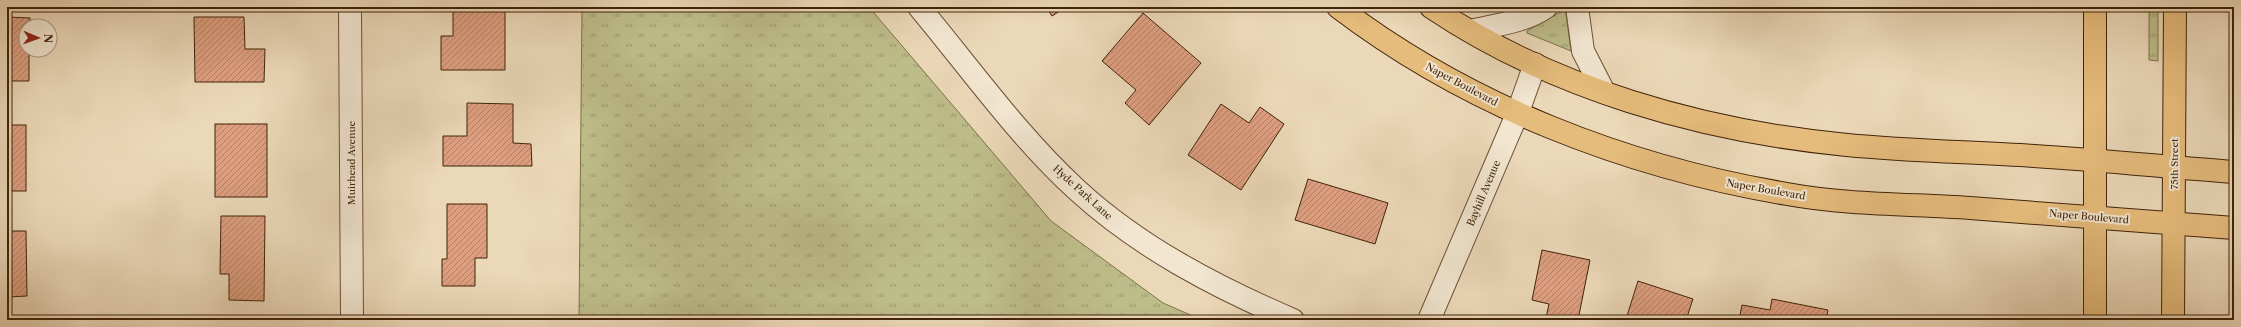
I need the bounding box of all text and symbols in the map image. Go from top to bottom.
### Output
north arrow [18,18,58,58]
text: N [41,33,55,44]
street label: Naper Boulevard [1423,60,1500,109]
street label: Muirhead Avenue [345,120,358,205]
street label: 75th Street [2168,138,2181,190]
street label: Bayhill Avenue [1464,158,1503,228]
street label: Hyde Park Lane [1050,162,1115,223]
street label: Naper Boulevard [1725,176,1806,203]
street label: Naper Boulevard [2049,207,2129,226]

